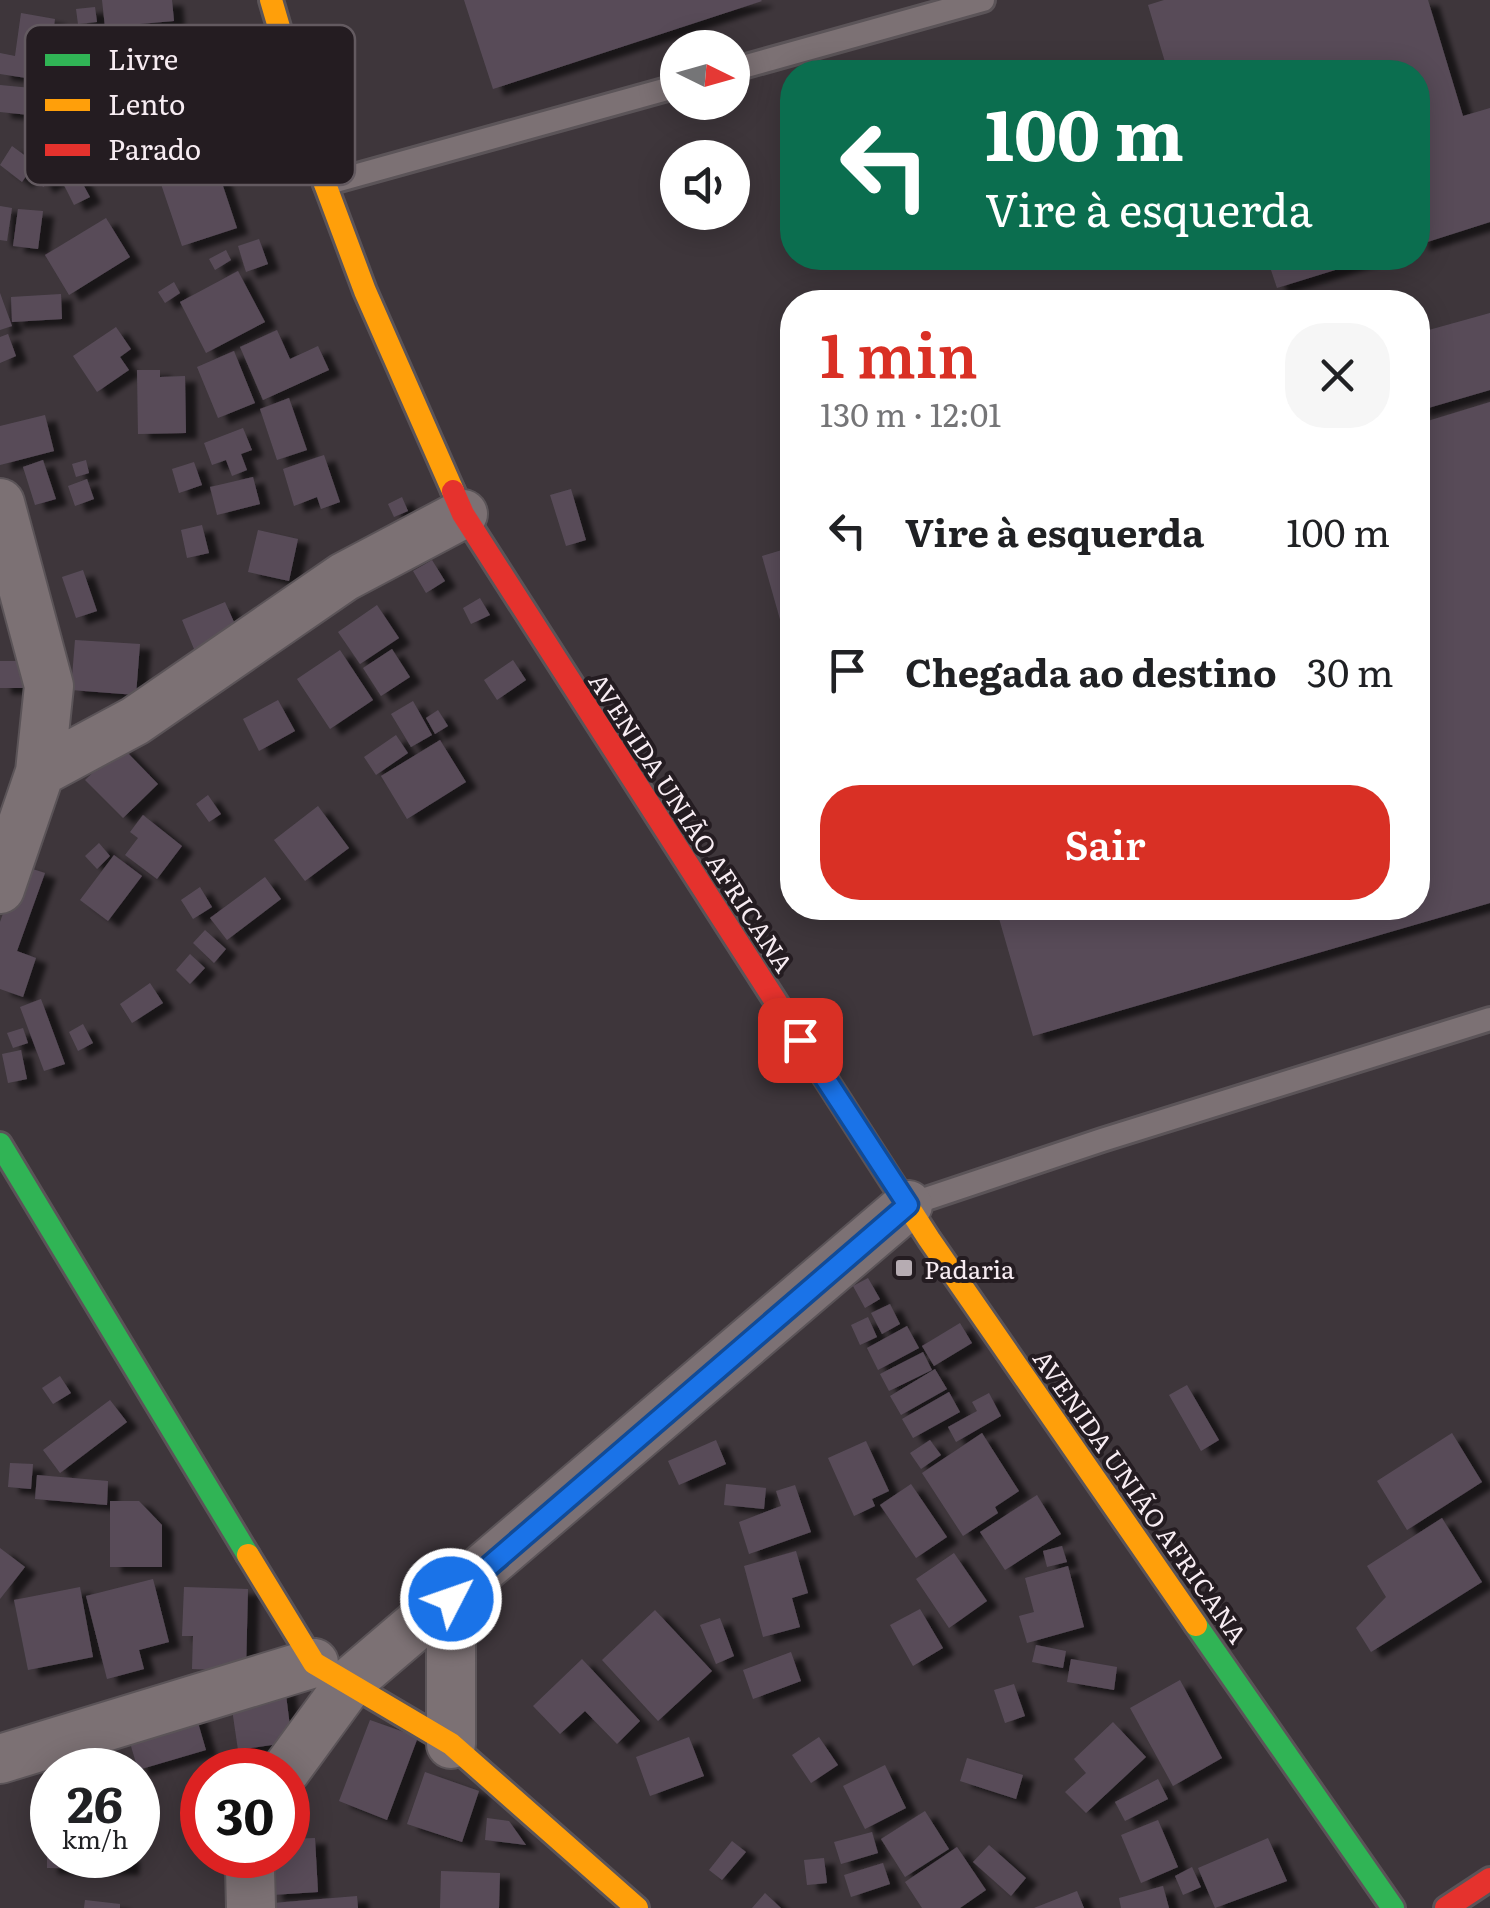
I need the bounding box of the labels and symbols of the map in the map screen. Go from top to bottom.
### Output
legend [25,25,355,185]
north arrow [660,30,750,120]
text: Livre [108,37,178,79]
text: Lento [108,82,185,124]
text: Parado [108,127,201,169]
street label: AVENIDA UNIÃO AFRICANA [581,665,803,979]
pin [758,998,843,1083]
place label: Padaria [924,1250,1015,1287]
marker: Padaria [893,1257,915,1279]
street label: AVENIDA UNIÃO AFRICANA [1025,1342,1257,1650]
position arrow [399,1547,503,1651]
speed limit sign: 30 [180,1748,310,1878]

